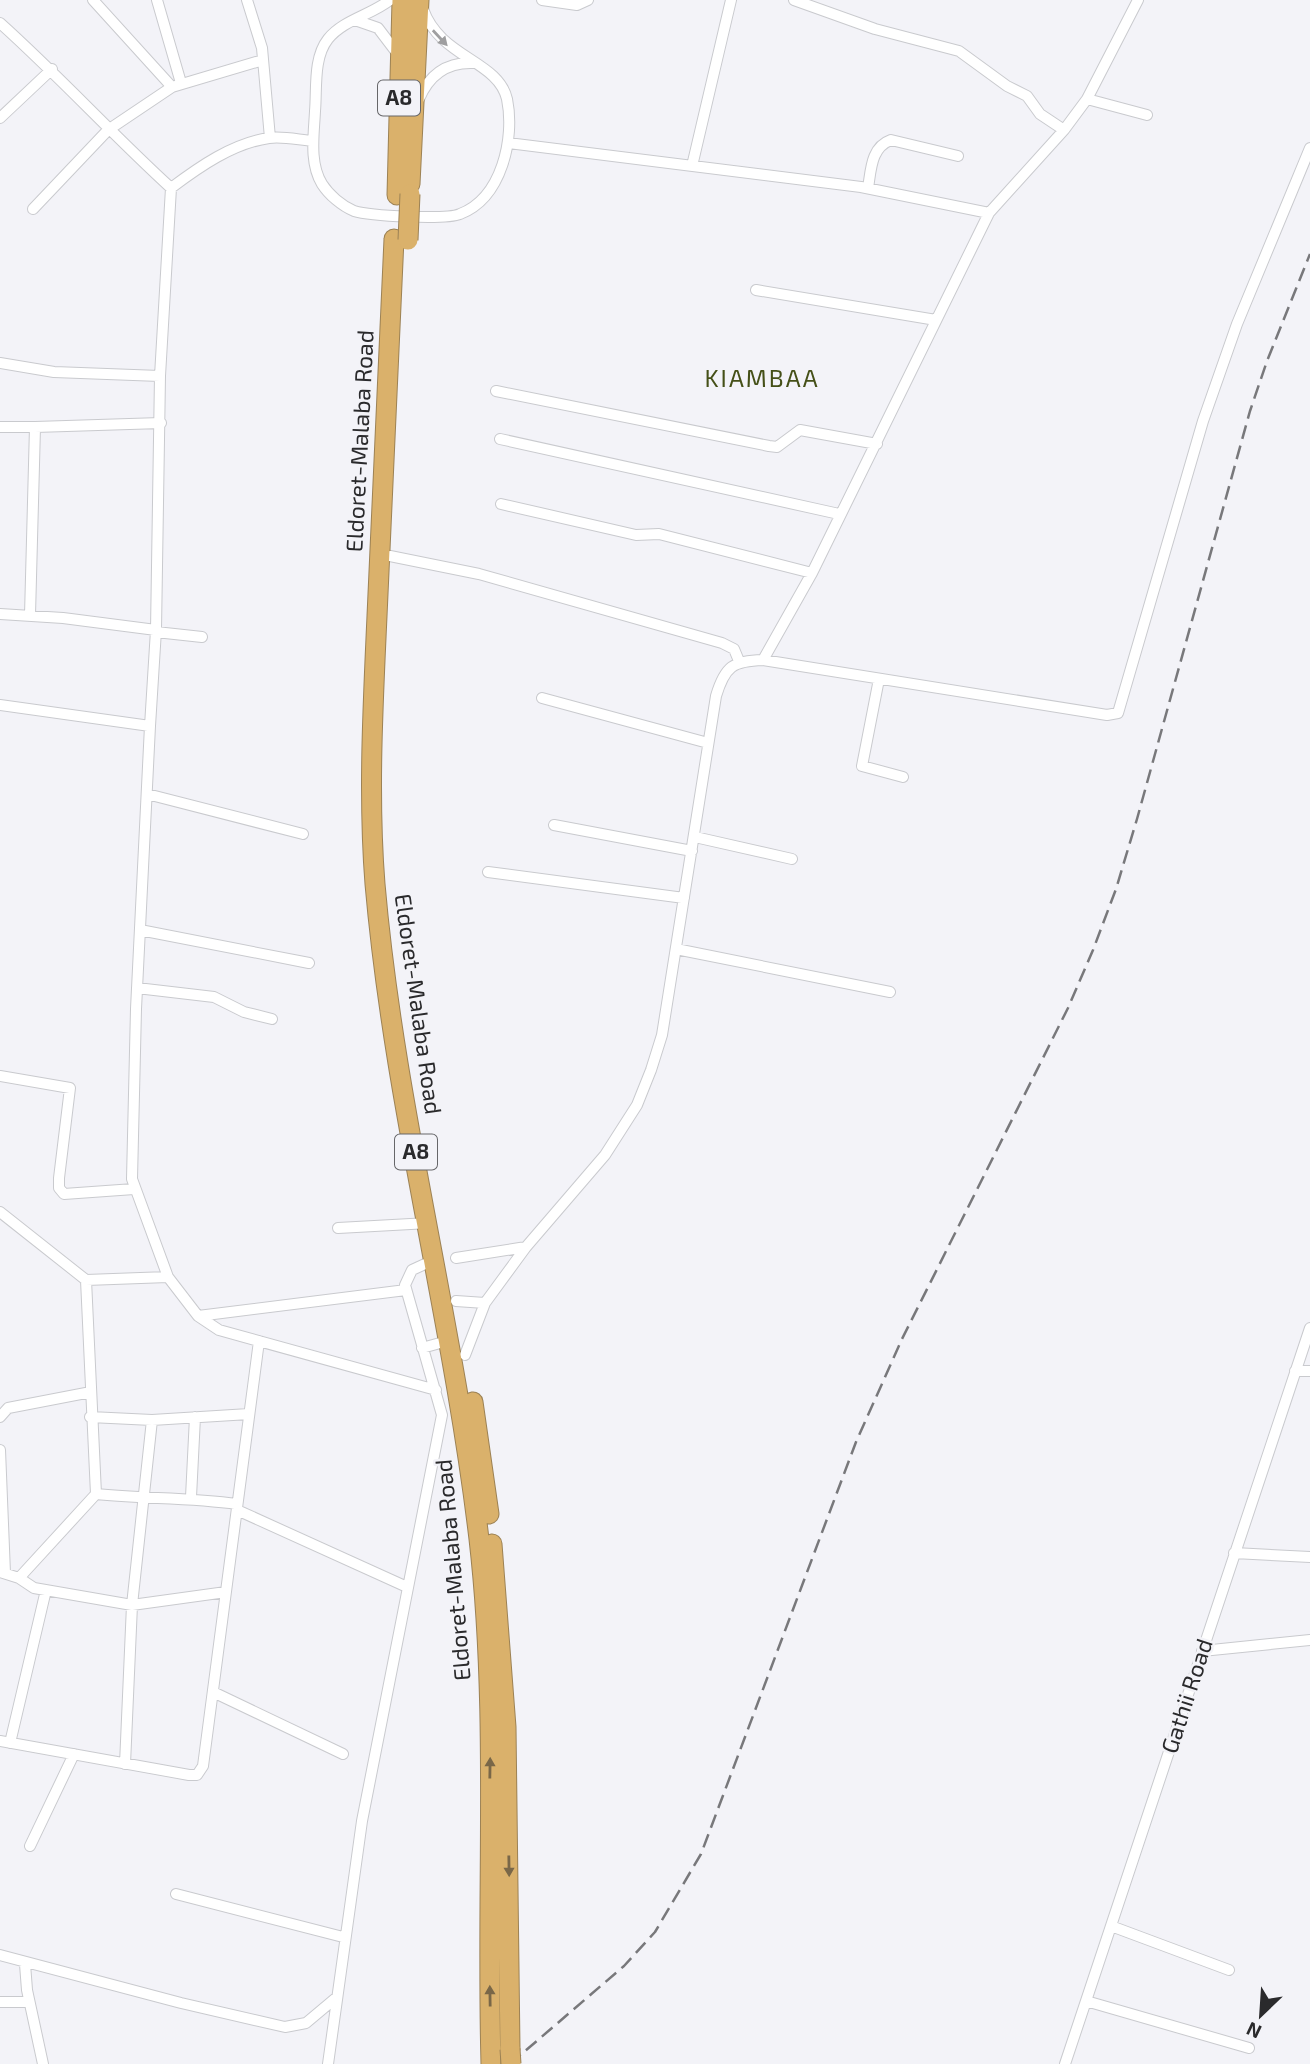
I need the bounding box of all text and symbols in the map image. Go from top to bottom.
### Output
one-way arrow [432,29,448,46]
road number: A8 [378,80,420,116]
street label: Eldoret-Malaba Road [339,329,379,553]
district label: KIAMBAA [704,363,820,392]
street label: Eldoret-Malaba Road [390,892,448,1116]
road number: A8 [395,1134,437,1170]
street label: Eldoret-Malaba Road [428,1458,476,1682]
street label: Gathii Road [1154,1635,1218,1756]
one-way arrow [484,1757,496,1779]
one-way arrow [504,1855,515,1877]
north arrow [1226,1980,1296,2050]
one-way arrow [484,1985,496,2007]
text: N [1243,2018,1265,2044]

